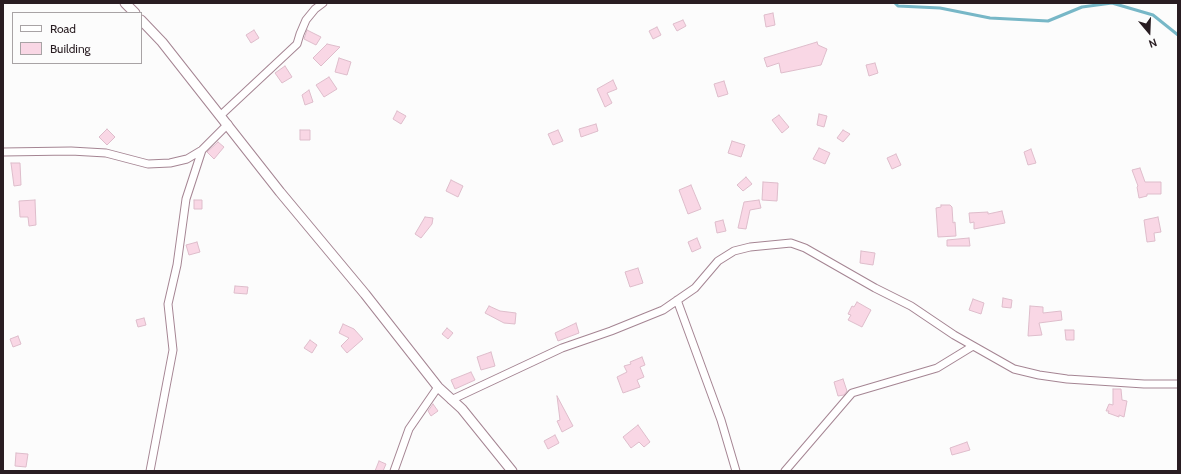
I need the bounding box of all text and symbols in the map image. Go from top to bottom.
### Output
legend [12,12,142,64]
north arrow [1129,12,1169,52]
text: Road [50,21,76,36]
text: N [1147,35,1159,51]
text: Building [50,41,91,56]

